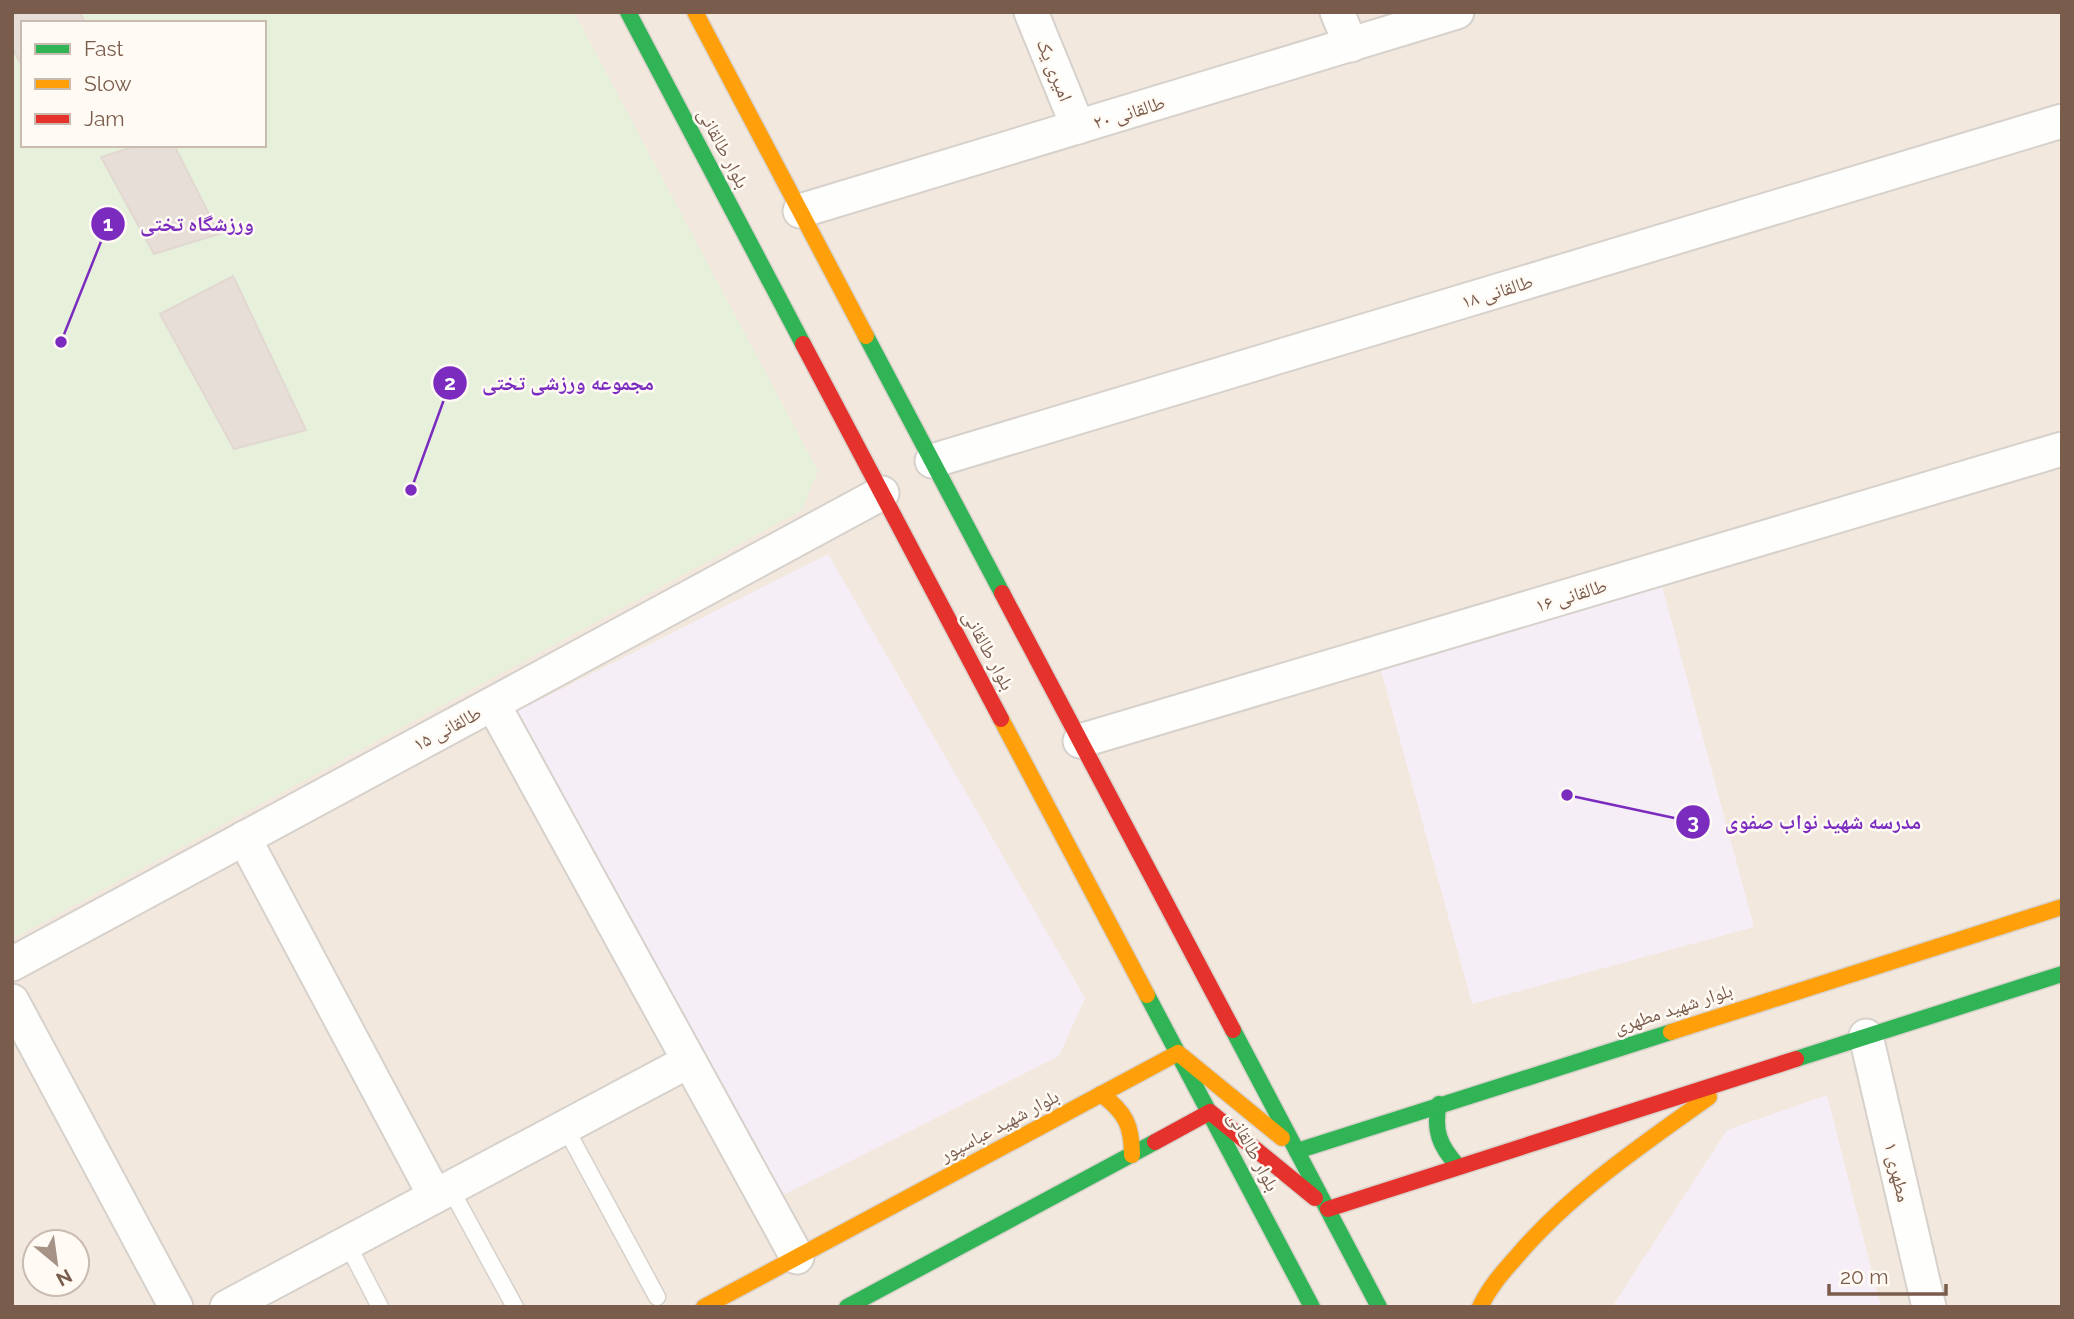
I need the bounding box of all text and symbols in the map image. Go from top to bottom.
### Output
legend [21,21,266,147]
street label: امیری یک [1032,35,1077,105]
text: Fast [84,36,124,61]
text: Slow [84,71,132,96]
street label: طالقانی ۲۰ [1091,91,1168,134]
street label: بلوار طالقانی [693,104,754,192]
text: Jam [84,106,125,131]
callout: ورزشگاه تختی [91,203,267,245]
text: 1 [103,211,113,236]
text: ورزشگاه تختی [140,211,254,237]
street label: طالقانی ۱۸ [1459,270,1536,313]
callout: مجموعه ورزشی تختی [433,362,667,404]
text: 2 [444,370,456,395]
text: مجموعه ورزشی تختی [482,370,654,396]
street label: طالقانی ۱۶ [1533,574,1610,617]
street label: بلوار طالقانی [958,606,1019,694]
street label: طالقانی ۱۵ [409,701,485,756]
callout: مدرسه شهید نواب صفوی [1676,801,1935,843]
text: 3 [1687,809,1699,834]
text: مدرسه شهید نواب صفوی [1725,809,1921,834]
street label: بلوار شهید مطهری [1611,979,1735,1038]
street label: بلوار شهید عباسپور [935,1084,1063,1167]
street label: بلوار طالقانی [1223,1107,1284,1195]
street label: مطهری ۱ [1879,1140,1916,1204]
north arrow [21,1228,91,1298]
scale bar [1829,1252,1946,1296]
text: 20 m [1840,1264,1888,1289]
text: N [53,1265,76,1291]

